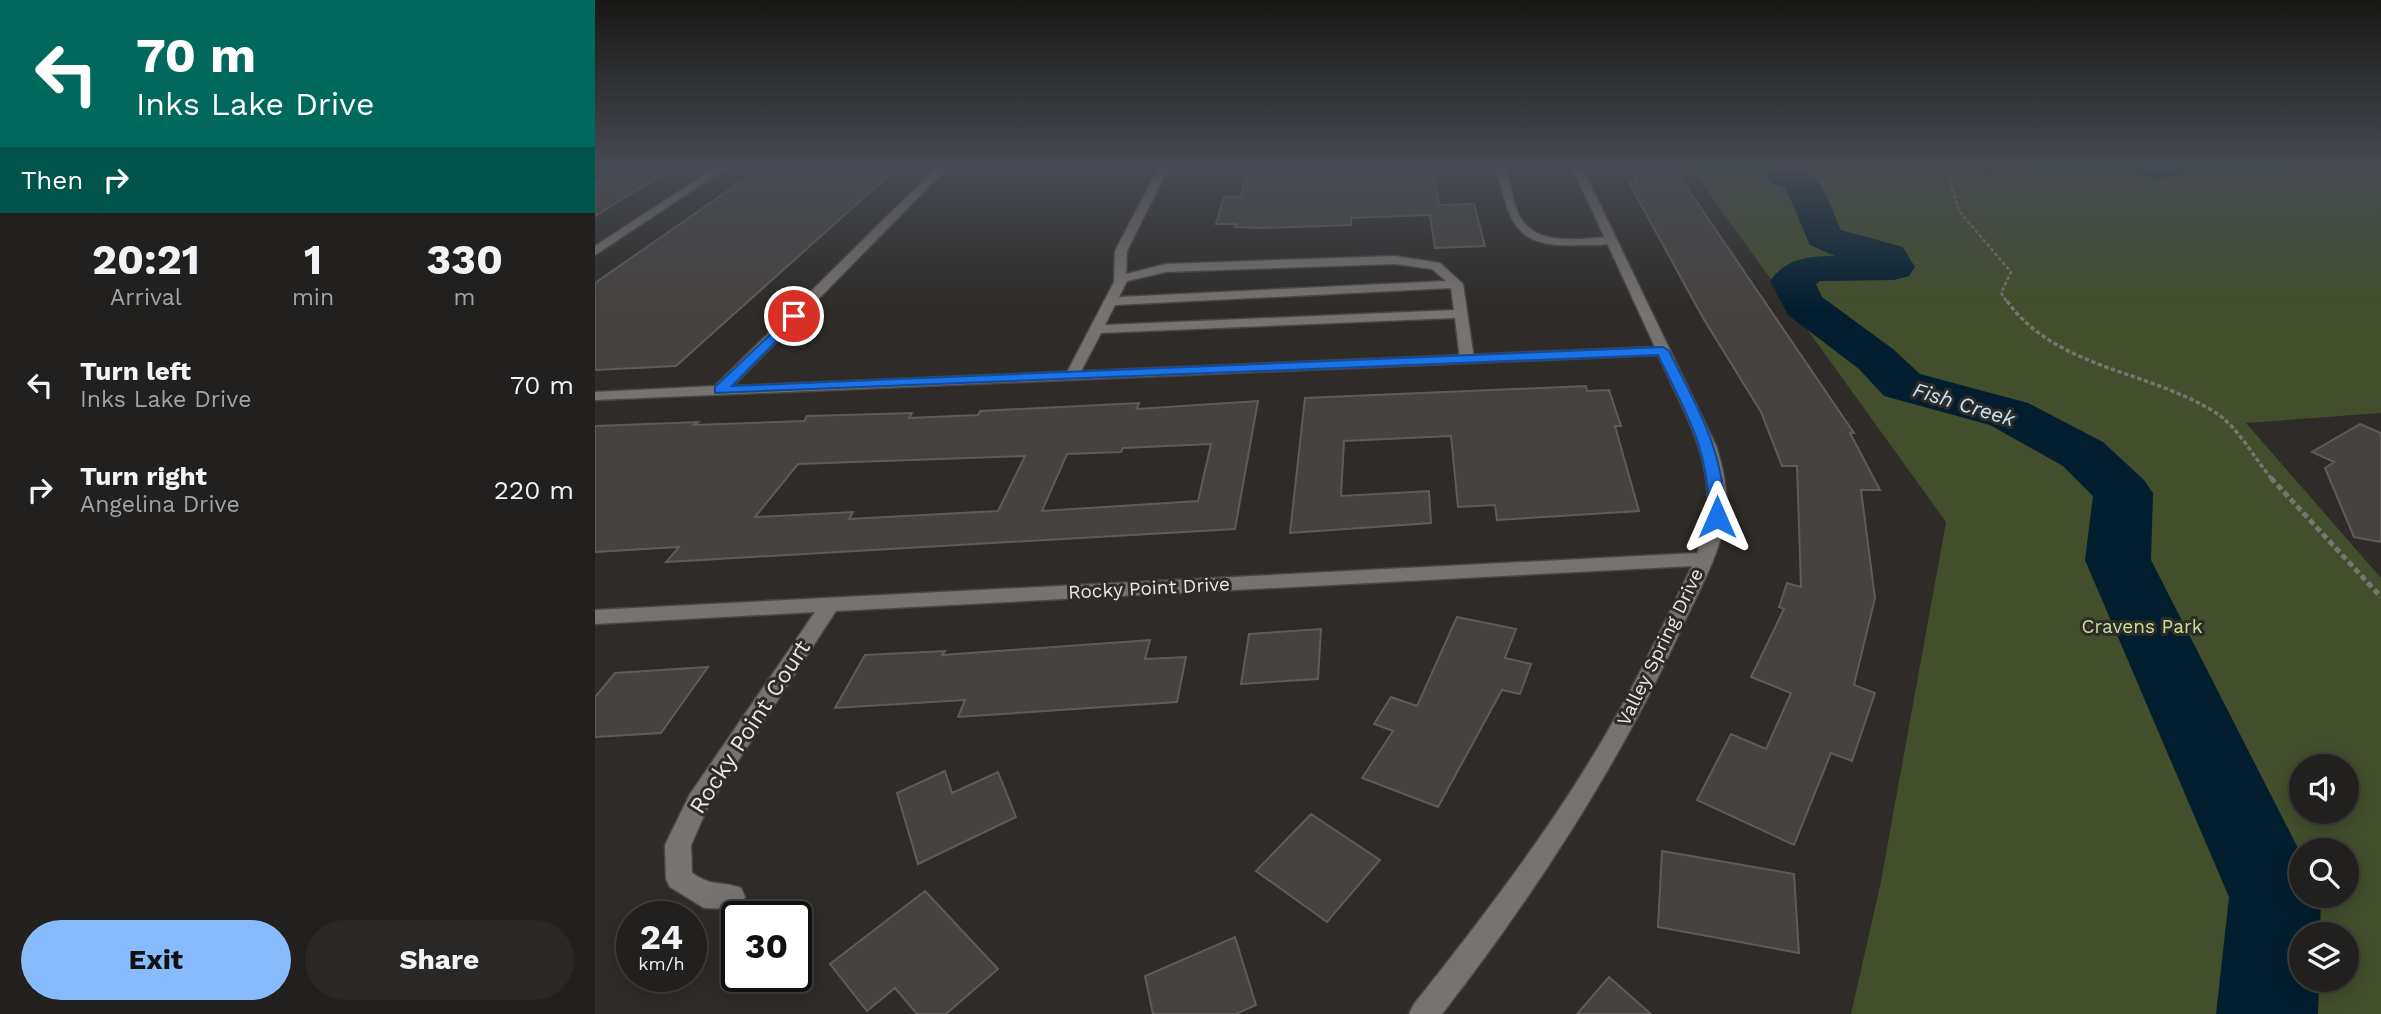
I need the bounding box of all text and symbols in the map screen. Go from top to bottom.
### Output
text: 70 m [136,26,256,84]
icon: left [21,28,112,119]
text: Inks Lake Drive [136,85,374,123]
icon: right [97,161,135,199]
text: Then [21,165,83,195]
text: 20:21 [92,235,200,284]
text: 1 [304,235,322,284]
text: 330 [426,235,503,284]
text: Arrival [110,284,182,311]
text: min [292,284,334,311]
text: m [454,284,476,311]
pin [764,286,824,346]
icon: arrive [775,297,813,335]
text: Turn left [80,356,191,386]
icon: left [21,366,59,404]
text: 70 m [510,370,574,400]
water label: Fish Creek [1910,377,2019,432]
text: Inks Lake Drive [80,386,251,413]
text: Turn right [80,461,207,491]
icon: right [21,471,59,509]
text: 220 m [494,475,574,505]
position arrow [1680,480,1754,554]
text: Angelina Drive [80,491,240,518]
street label: Valley Spring Drive [1612,565,1708,729]
street label: Rocky Point Drive [1067,572,1231,604]
park label: Cravens Park [2082,615,2203,638]
street label: Rocky Point Court [684,635,816,819]
map controls [2289,754,2359,992]
button: sound [2289,754,2359,824]
button: search [2289,838,2359,908]
speed limit sign: 30 [721,901,812,992]
text: 24 [640,916,683,958]
button: Exit [21,920,291,1000]
button: Share [305,920,574,1000]
button: layers [2289,922,2359,992]
text: km/h [638,953,685,974]

